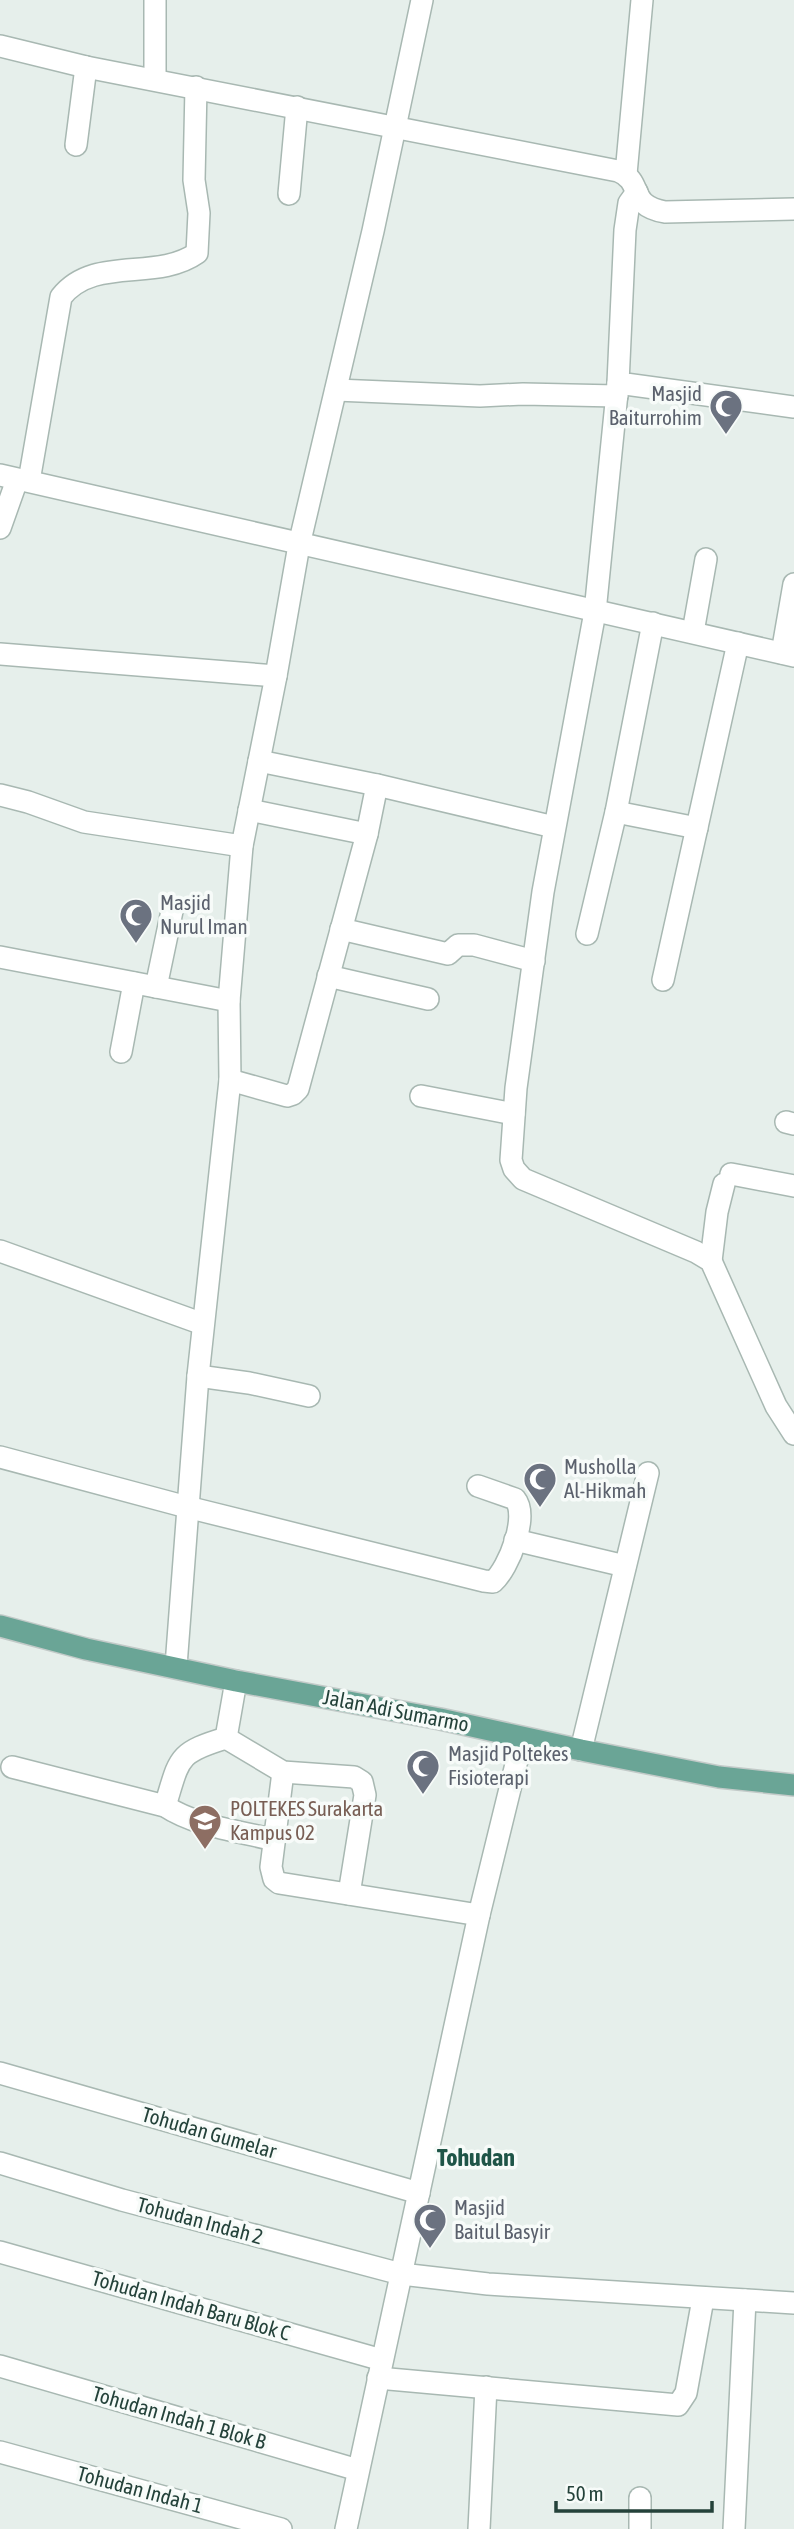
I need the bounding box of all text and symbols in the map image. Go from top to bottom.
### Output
place label: Masjid Baiturrohim [609,381,702,429]
mosque icon: Masjid Baiturrohim [707,387,745,436]
place label: Masjid Nurul Iman [160,890,248,938]
mosque icon: Masjid Nurul Iman [117,896,155,945]
place label: Musholla Al-Hikmah [564,1454,646,1502]
mosque icon: Musholla Al-Hikmah [521,1460,559,1509]
street label: Jalan Adi Sumarmo [321,1684,471,1736]
place label: Masjid Poltekes Fisioterapi [448,1741,568,1789]
mosque icon: Masjid Poltekes Fisioterapi [404,1747,442,1796]
place label: POLTEKES Surakarta Kampus 02 [230,1796,383,1844]
school or university icon: POLTEKES Surakarta Kampus 02 [186,1802,224,1851]
street label: Tohudan Gumelar [139,2101,280,2163]
district label: Tohudan [437,2144,515,2171]
street label: Tohudan Indah 2 [135,2192,266,2248]
place label: Masjid Baitul Basyir [454,2195,551,2243]
mosque icon: Masjid Baitul Basyir [411,2201,449,2250]
street label: Tohudan Indah Baru Blok C [89,2265,294,2345]
street label: Tohudan Indah 1 Blok B [90,2381,269,2453]
street label: Tohudan Indah 1 [75,2461,206,2517]
scale bar [556,2470,712,2514]
text: 50 m [566,2481,604,2505]

